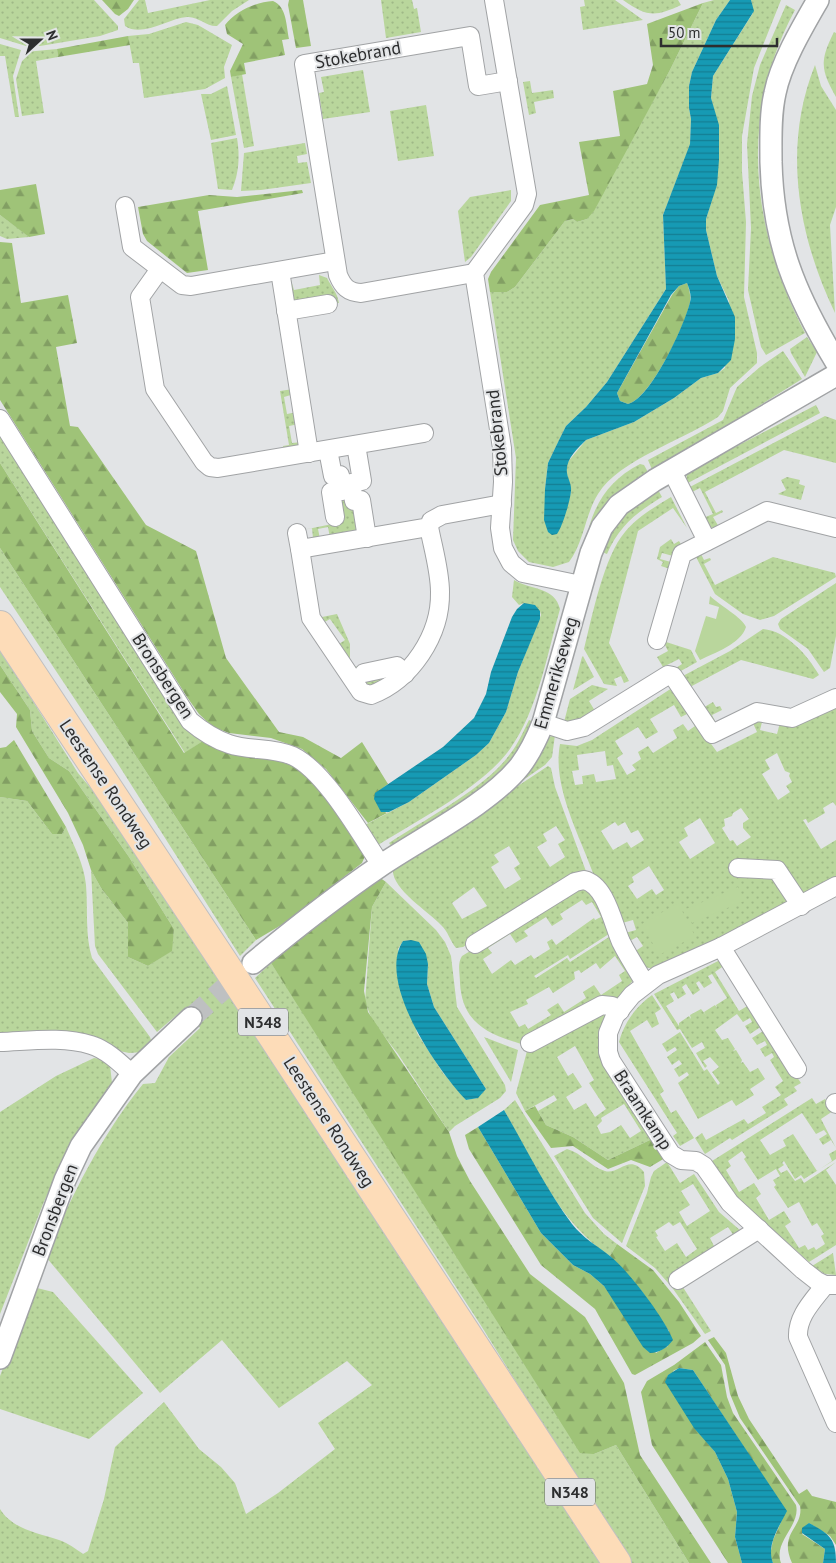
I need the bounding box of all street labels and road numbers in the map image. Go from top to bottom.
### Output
street label: Stokebrand [313,36,403,73]
street label: Stokebrand [481,389,512,478]
street label: Emmerikseweg [529,614,583,732]
street label: Bronsbergen [127,629,200,723]
street label: Leestense Rondweg [55,715,158,853]
road number: N348 [238,1009,288,1036]
street label: Leestense Rondweg [279,1052,380,1191]
street label: Braamkamp [609,1065,678,1154]
street label: Bronsbergen [26,1160,83,1259]
road number: N348 [545,1478,595,1505]

